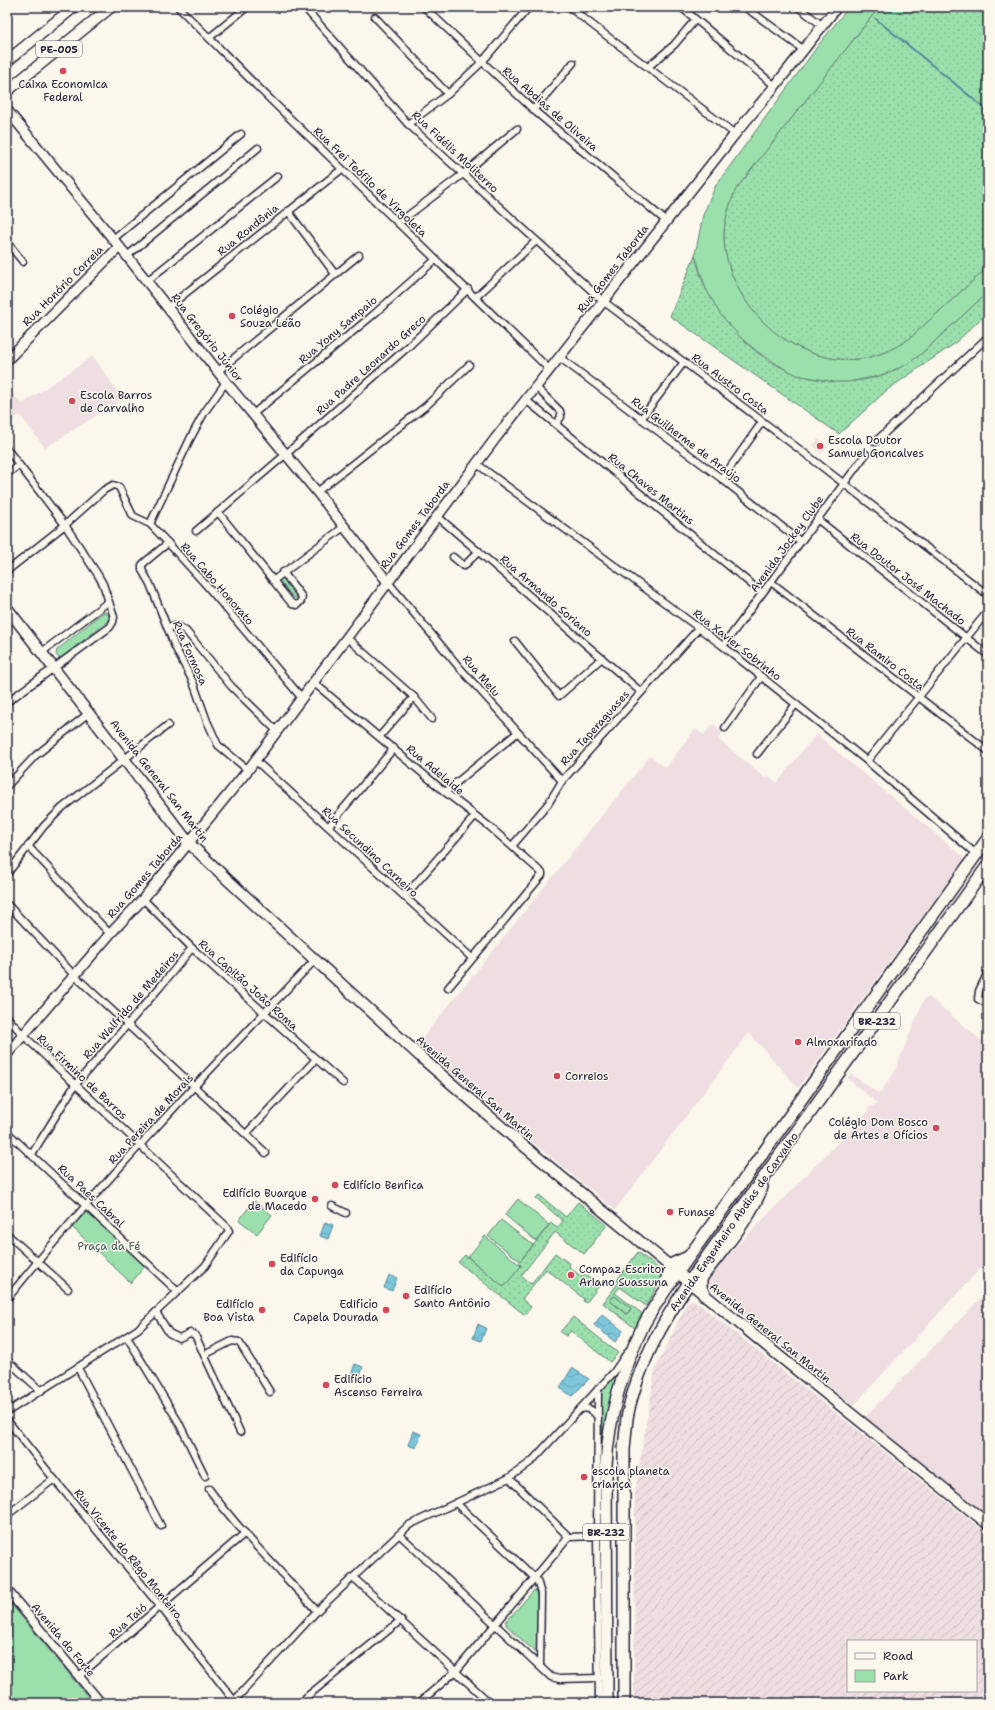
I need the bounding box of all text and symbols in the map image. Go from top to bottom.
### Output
road number: PE-005 [36,41,82,57]
street label: Rua Abdias de Oliveira [499,63,601,155]
marker: Caixa Economica Federal [58,66,68,76]
place label: Caixa Economica Federal [18,77,108,105]
street label: Rua Fidélis Moliterno [408,108,502,196]
street label: Rua Frei Teófilo de Virgoleta [310,124,430,240]
street label: Rua Rondônia [214,201,282,259]
street label: Rua Gomes Taborda [574,222,652,316]
street label: Rua Honório Correia [19,242,107,330]
street label: Rua Gregório Júnior [168,291,246,385]
street label: Rua Yony Sampaio [296,293,381,367]
place label: Colégio Souza Leão [240,303,301,331]
marker: Colégio Souza Leão [227,311,237,321]
street label: Rua Padre Leonardo Greco [313,311,429,418]
street label: Rua Austro Costa [688,350,772,418]
place label: Escola Barros de Carvalho [80,388,152,416]
street label: Rua Guilherme de Araújo [628,394,744,486]
marker: Escola Barros de Carvalho [67,396,77,406]
place label: Escola Doutor Samuel Goncalves [828,433,924,461]
marker: Escola Doutor Samuel Goncalves [815,441,825,451]
street label: Rua Chaves Martins [605,450,697,528]
street label: Rua Gomes Taborda [377,477,453,573]
street label: Avenida Jockey Clube [747,493,827,595]
street label: Rua Doutor José Machado [847,529,969,629]
street label: Rua Cabo Honorato [177,540,257,629]
street label: Rua Armando Soriano [497,552,596,640]
street label: Rua Xavier Sobrinho [690,606,784,684]
street label: Rua Formosa [169,618,211,688]
street label: Rua Ramiro Costa [843,624,927,694]
street label: Rua Melu [459,652,503,700]
street label: Rua Taperaguases [557,687,633,769]
street label: Avenida General San Martin [106,717,212,846]
street label: Rua Adelaide [403,741,467,799]
street label: Rua Secundino Carneiro [319,803,422,901]
street label: Rua Gomes Taborda [104,830,186,922]
street label: Rua Capitão João Roma [195,936,301,1034]
street label: Rua Walfrido de Medeiros [80,948,182,1062]
road number: BR-232 [854,1013,900,1029]
street label: Rua Firmino de Barros [33,1031,131,1123]
street label: Avenida General San Martin [413,1032,537,1144]
place label: Almoxarifado [806,1035,877,1050]
marker: Almoxarifado [793,1037,803,1047]
place label: Correios [565,1069,608,1084]
street label: Rua Pereira de Morais [105,1071,197,1167]
marker: Correios [552,1071,562,1081]
place label: Colégio Dom Bosco de Artes e Ofícios [828,1115,928,1143]
marker: Colégio Dom Bosco de Artes e Ofícios [931,1123,941,1133]
street label: Avenida Engenheiro Abdias de Carvalho [666,1129,802,1314]
street label: Rua Paes Cabral [54,1161,128,1231]
place label: Edifício Benfica [343,1178,423,1193]
marker: Edifício Benfica [330,1180,340,1190]
place label: Edifício Buarque de Macedo [222,1186,307,1214]
marker: Edifício Buarque de Macedo [310,1194,320,1204]
place label: Funase [678,1205,715,1220]
marker: Funase [665,1207,675,1217]
park label: Praça da Fé [78,1239,140,1254]
place label: Edifício da Capunga [280,1251,344,1279]
marker: Edifício da Capunga [267,1259,277,1269]
place label: Compaz Escritor Ariano Suassuna [579,1262,668,1290]
marker: Compaz Escritor Ariano Suassuna [566,1270,576,1280]
street label: Avenida General San Martin [706,1279,834,1387]
place label: Edifício Santo Antônio [414,1283,490,1311]
marker: Edifício Santo Antônio [401,1291,411,1301]
place label: Edifício Boa Vista [203,1297,254,1325]
place label: Edificio Capela Dourada [293,1297,378,1325]
marker: Edifício Boa Vista [257,1305,267,1315]
marker: Edificio Capela Dourada [381,1305,391,1315]
place label: Edifício Ascenso Ferreira [334,1372,423,1400]
marker: Edifício Ascenso Ferreira [321,1380,331,1390]
place label: escola planeta criança [592,1464,670,1492]
marker: escola planeta criança [579,1472,589,1482]
street label: Rua Vicente do Rêgo Monteiro [71,1486,185,1623]
road number: BR-232 [583,1524,629,1540]
street label: Avenida do Forte [28,1600,98,1680]
street label: Rua Taió [106,1600,151,1642]
legend [847,1640,977,1692]
text: Road [883,1648,914,1664]
text: Park [883,1668,909,1684]

